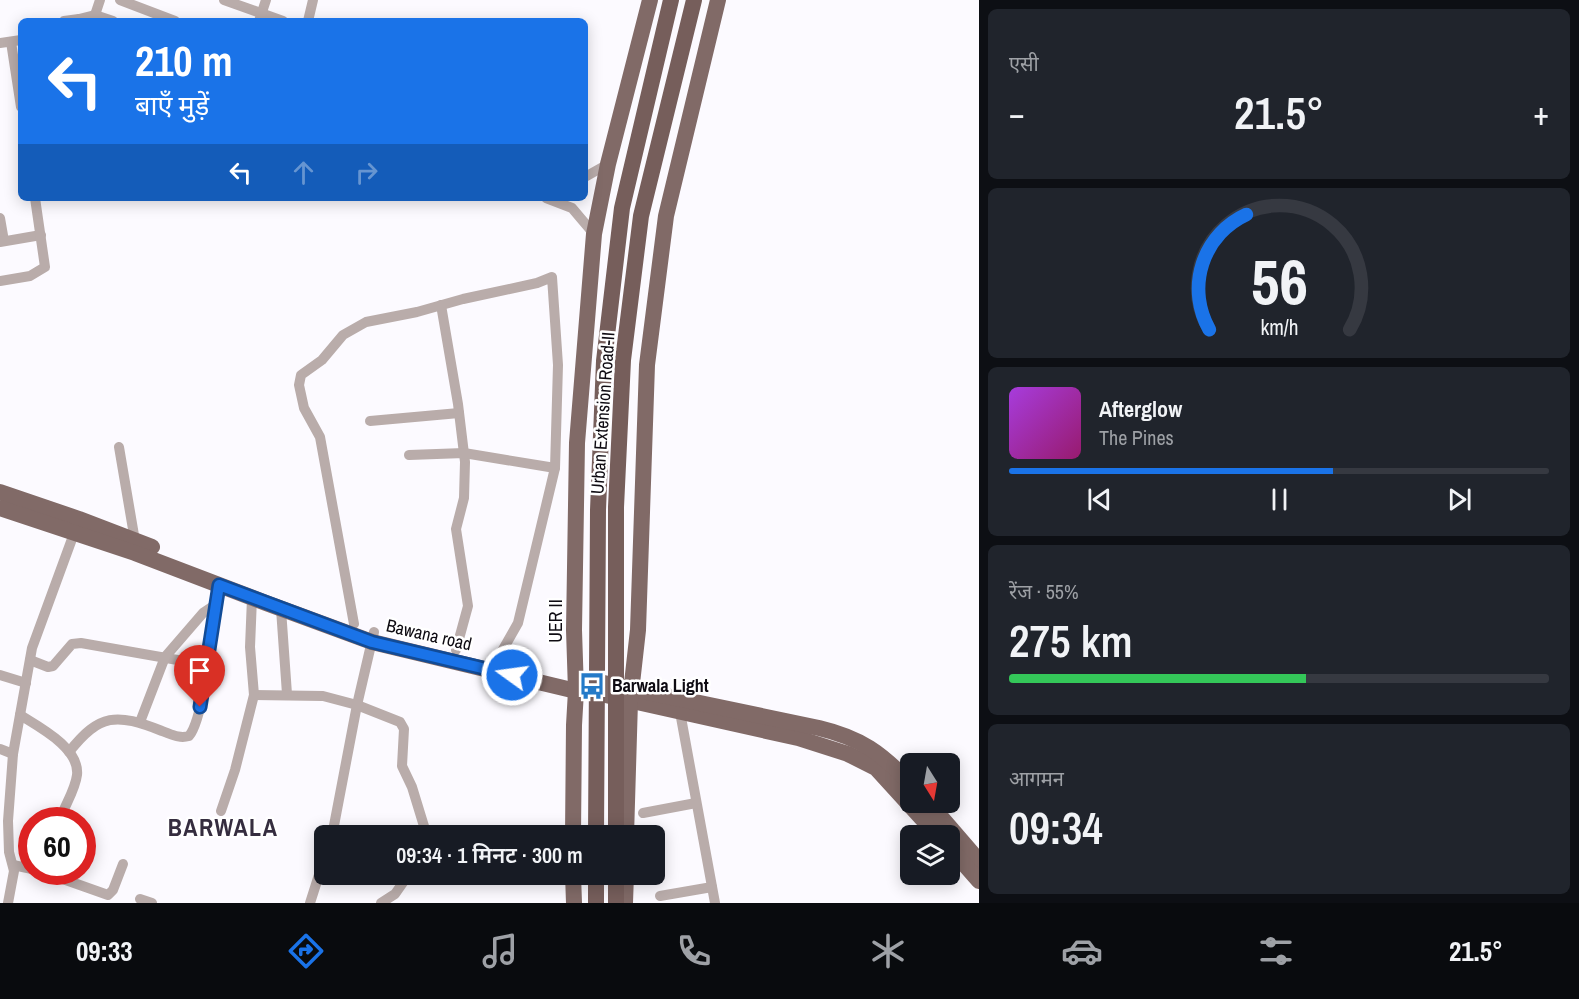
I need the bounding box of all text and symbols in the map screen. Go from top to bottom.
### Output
text: 210 m [135,33,233,89]
icon: left [36,42,114,120]
text: एसी [1009,50,1039,77]
text: 21.5° [1234,82,1324,143]
text: बाएँ मुड़ें [135,87,209,123]
text: − [1009,91,1025,135]
text: + [1533,91,1549,135]
icon: left [224,156,257,189]
icon: ahead [287,156,320,189]
icon: right [350,156,383,189]
text: 56 [1251,239,1307,323]
text: km/h [1260,313,1298,342]
street label: Urban Extension Road-II [584,331,621,495]
text: Afterglow [1099,394,1182,424]
text: The Pines [1099,424,1174,451]
icon: previous [1083,483,1116,516]
icon: pause [1263,483,1296,516]
icon: next [1443,483,1476,516]
text: रेंज · 55% [1009,578,1079,605]
street label: UER II [543,599,568,643]
text: 275 km [1009,610,1133,671]
street label: Bawana road [384,613,474,656]
position arrow [480,643,544,707]
pin [174,645,225,707]
icon: arrive [183,654,216,687]
bus stop icon: Barwala Light [577,671,607,701]
place label: Barwala Light [612,673,709,698]
north arrow [900,753,960,813]
map controls [900,753,960,885]
text: आगमन [1009,765,1064,792]
text: 09:34 [1009,797,1103,858]
speed limit sign: 60 [18,807,96,885]
district label: BARWALA [168,811,278,843]
button: layers [900,825,960,885]
text: 09:34 · 1 मिनट · 300 m [396,840,583,870]
icon: directions [285,930,327,972]
icon: music [479,930,521,972]
icon: phone [673,930,715,972]
icon: climate [867,930,909,972]
icon: car [1061,930,1103,972]
icon: filters [1255,930,1297,972]
text: 09:33 [76,933,133,969]
text: 21.5° [1449,933,1503,969]

